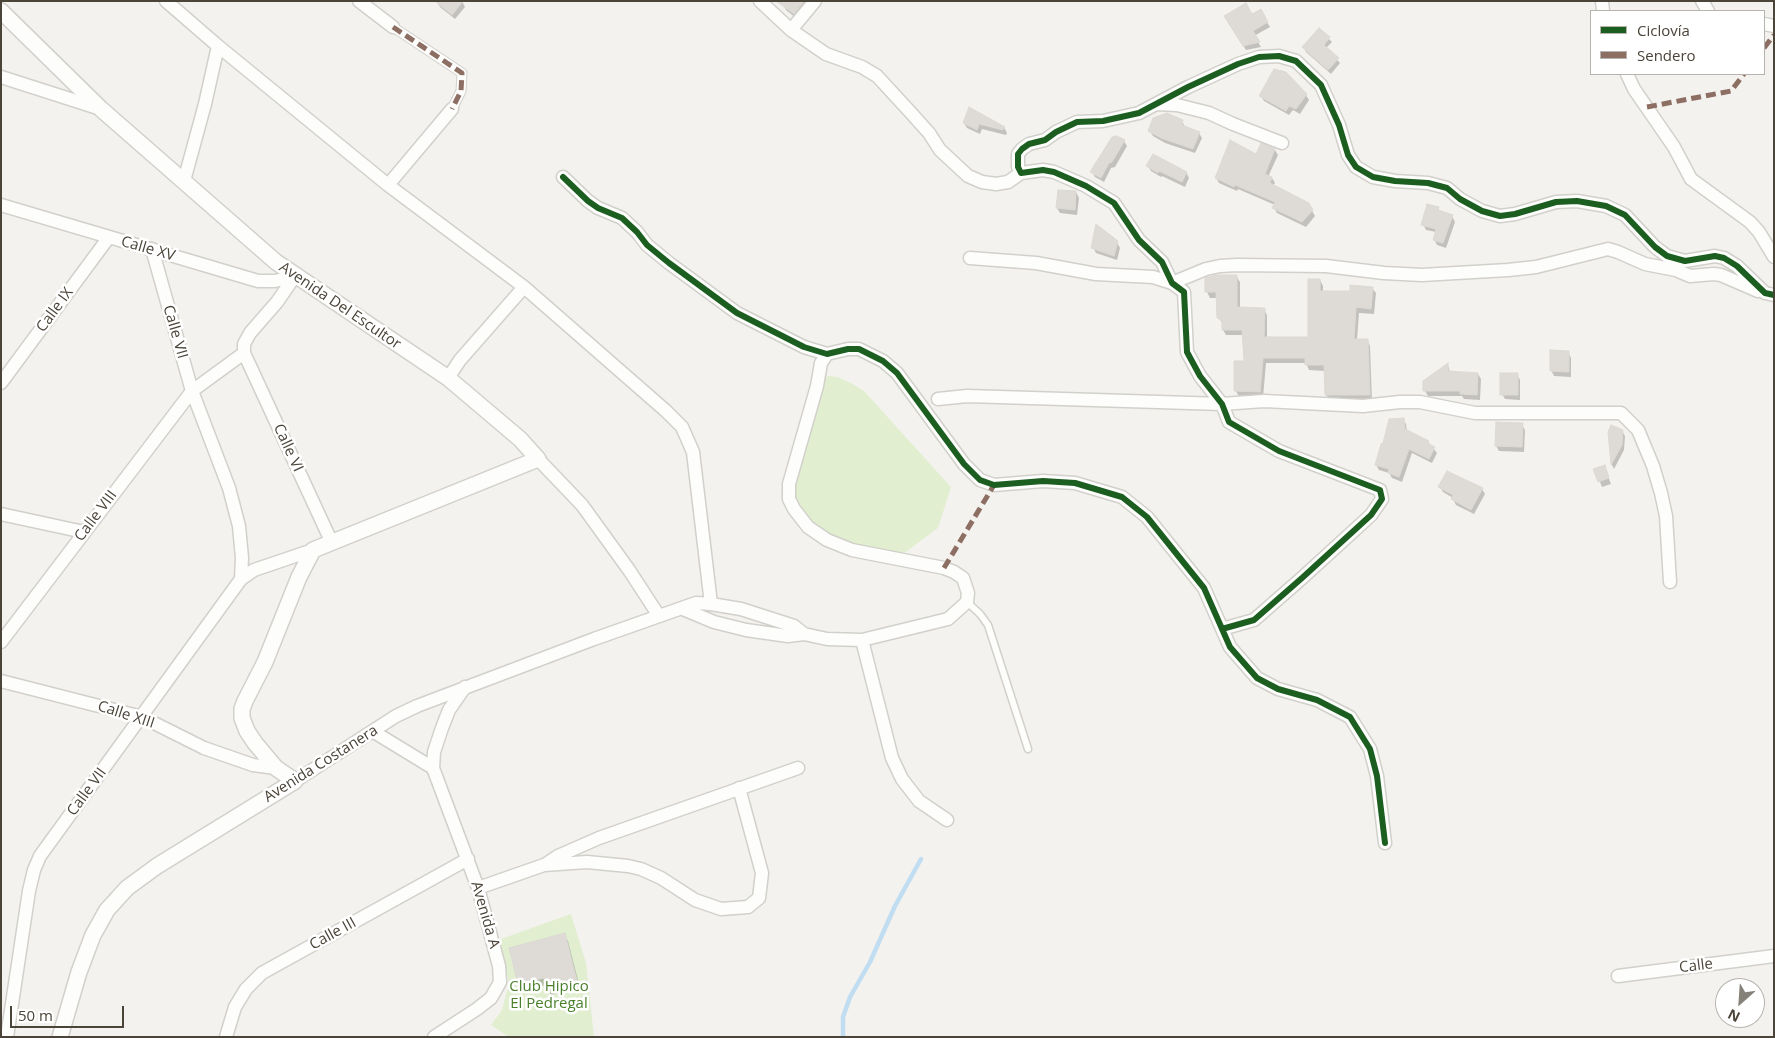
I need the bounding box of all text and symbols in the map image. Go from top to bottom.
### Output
legend [1590,10,1765,75]
text: Ciclovía [1637,20,1690,40]
text: Sendero [1637,45,1696,65]
street label: Calle XV [119,233,177,265]
street label: Avenida Del Escultor [276,259,404,353]
street label: Calle IX [33,284,77,336]
street label: Calle VII [159,303,191,361]
street label: Calle VI [269,421,307,475]
street label: Calle VIII [71,487,121,545]
street label: Calle XIII [95,697,157,733]
street label: Avenida Costanera [261,722,381,806]
street label: Calle VII [64,764,110,820]
street label: Avenida A [467,879,503,951]
street label: Calle III [307,914,359,954]
street label: Calle [1678,955,1714,977]
park label: Club Hipico El Pedregal [509,978,589,1013]
north arrow [1715,978,1765,1028]
scale bar [12,996,126,1028]
text: 50 m [18,1005,53,1025]
text: N [1724,1005,1743,1027]

